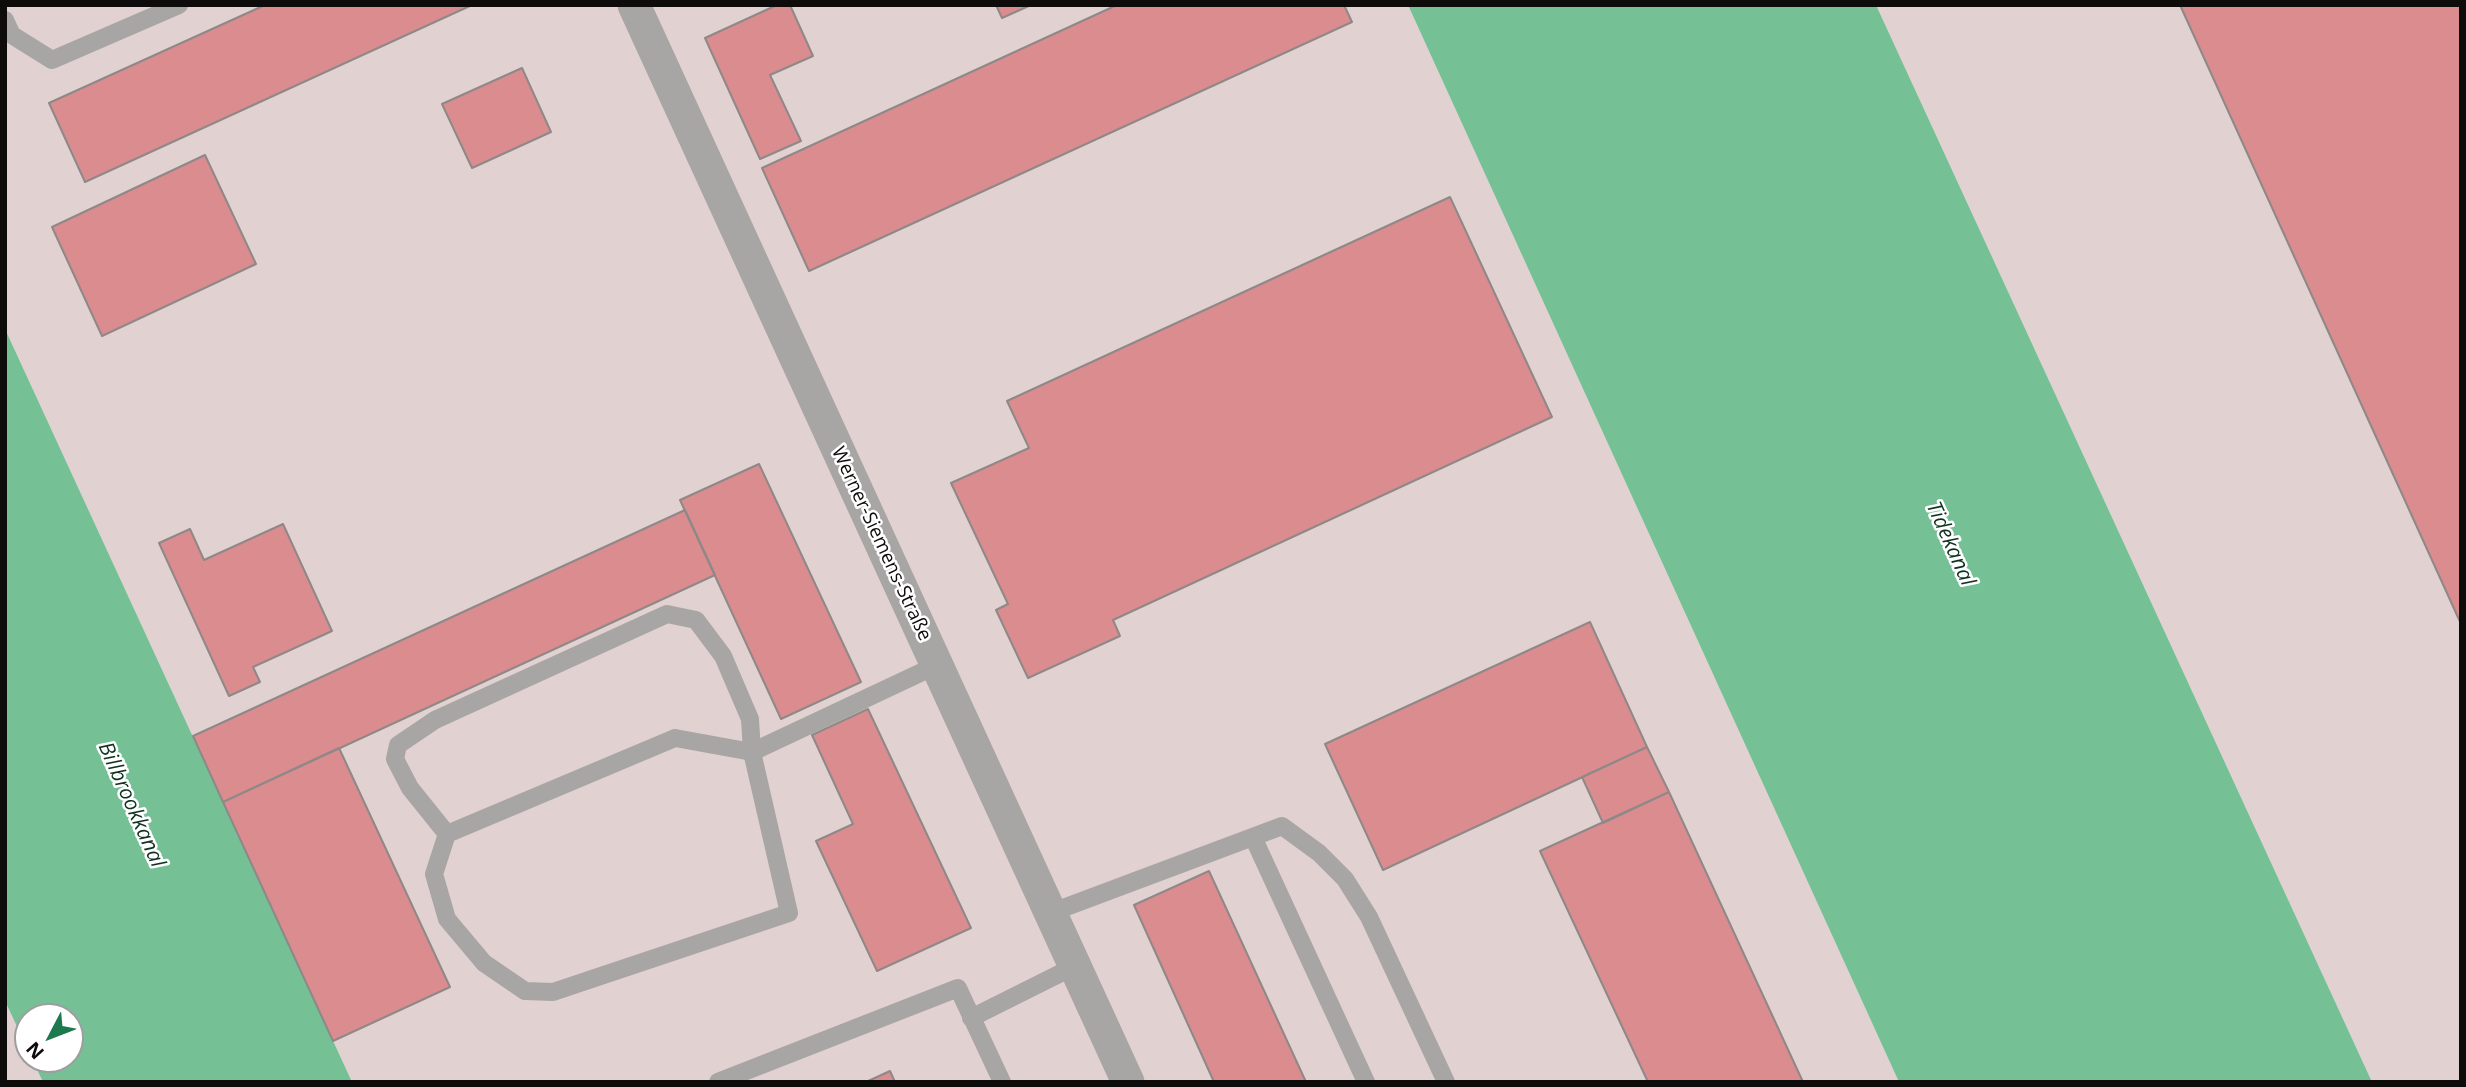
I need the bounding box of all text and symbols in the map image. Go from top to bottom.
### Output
street label: Werner-Siemens-Straße [826,443,936,645]
water label: Tidekanal [1920,498,1980,590]
water label: Billbrookkanal [92,739,170,871]
north arrow [14,1003,84,1073]
text: N [20,1036,50,1065]

